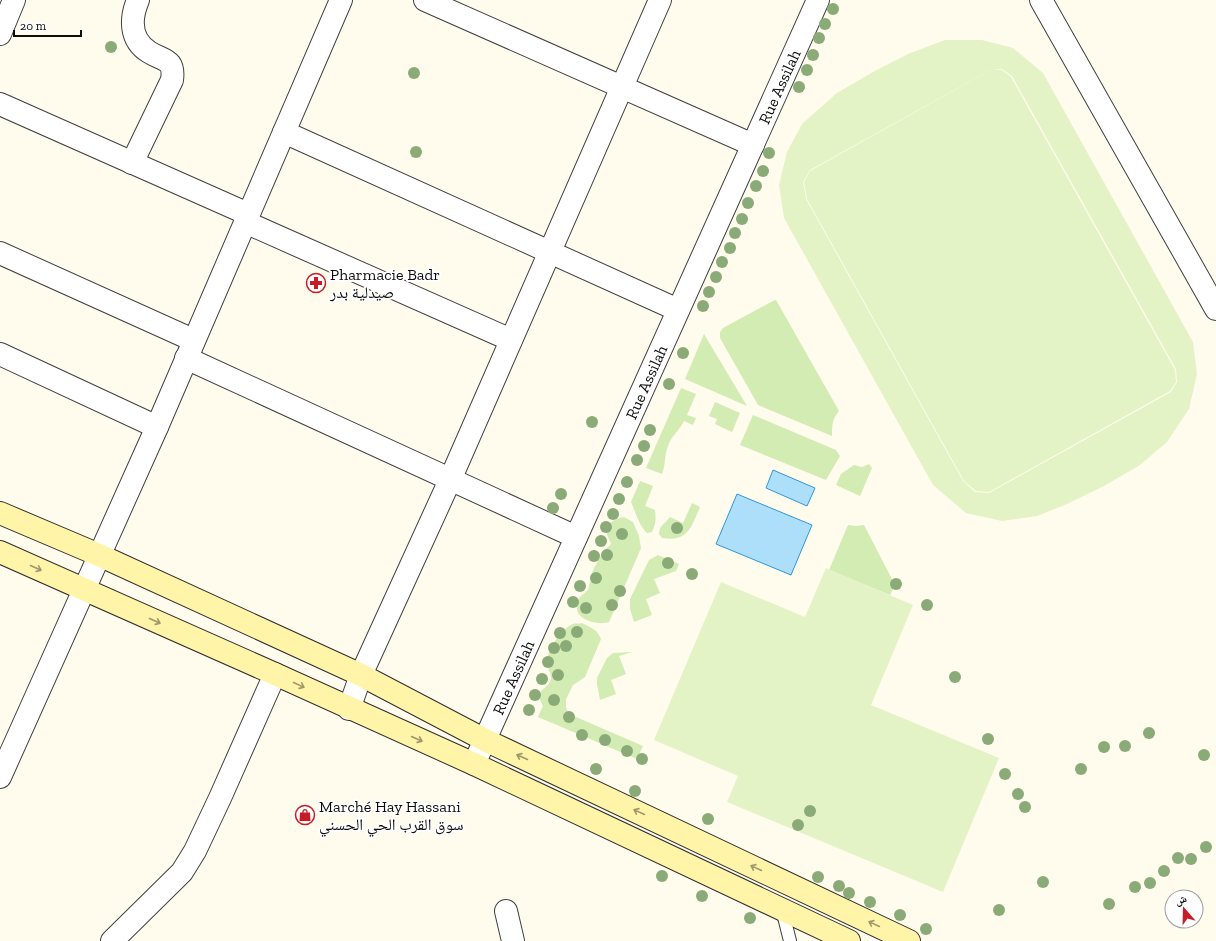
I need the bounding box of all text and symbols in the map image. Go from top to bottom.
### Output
scale bar [14,12,81,38]
text: 20 m [20,19,47,33]
street label: Rue Assilah [754,46,804,127]
place label: Pharmacie Badr صيدلية بدر [329,265,440,302]
pharmacy icon: Pharmacie Badr صيدلية بدر [305,272,327,294]
street label: Rue Assilah [621,342,671,422]
one-way arrow [29,565,41,572]
one-way arrow [148,618,160,625]
street label: Rue Assilah [488,637,538,717]
one-way arrow [293,682,305,689]
one-way arrow [411,736,423,743]
one-way arrow [516,753,528,760]
place label: Marché Hay Hassani سوق القرب الحي الحسني [319,797,463,837]
shop icon: Marché Hay Hassani سوق القرب الحي الحسني [294,804,316,826]
one-way arrow [633,808,645,815]
one-way arrow [751,864,763,871]
north arrow [1164,889,1204,929]
text: ش [1173,892,1189,909]
one-way arrow [868,920,880,927]

